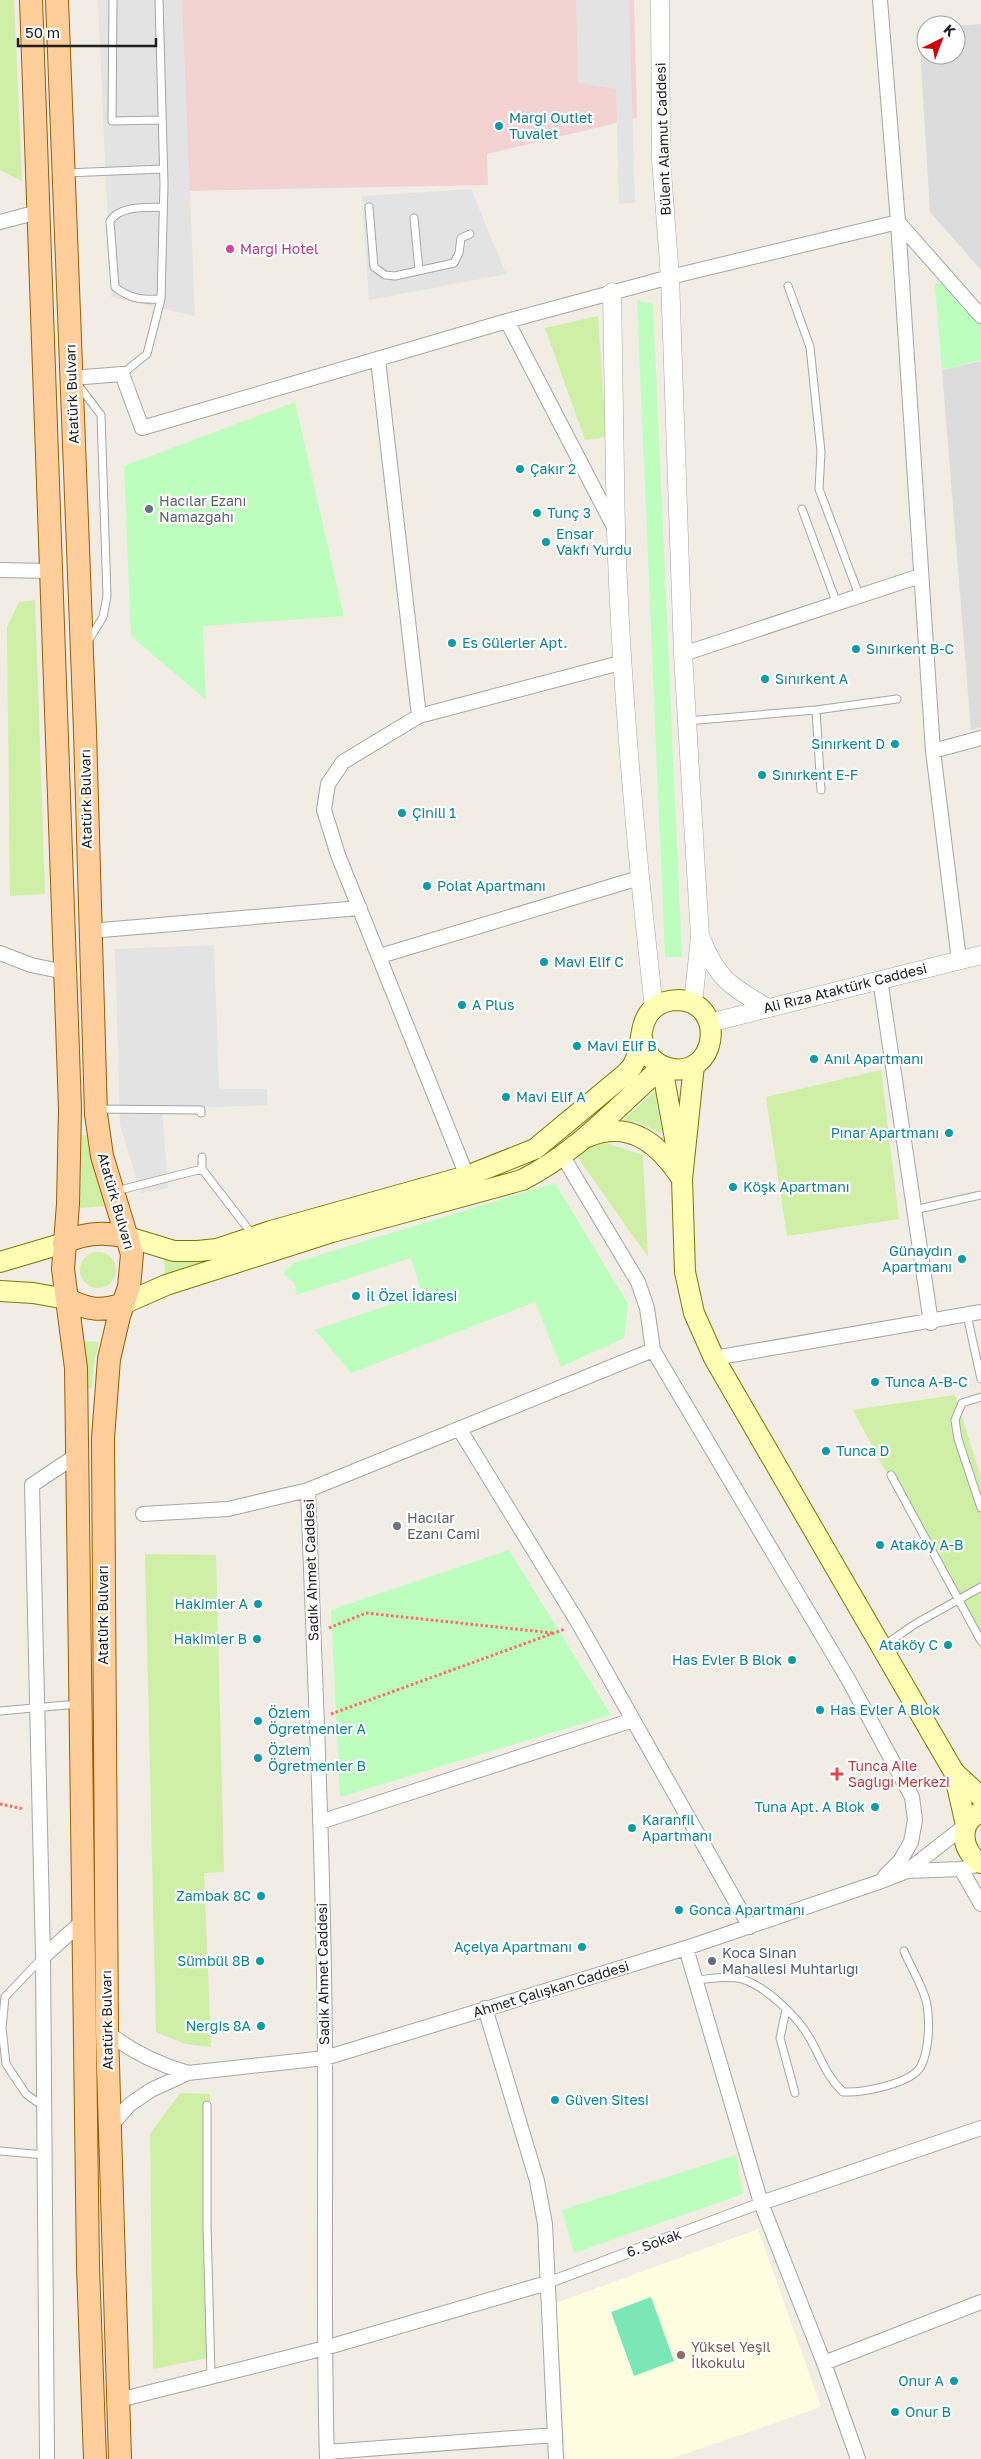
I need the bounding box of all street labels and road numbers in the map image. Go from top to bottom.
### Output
street label: Bülent Alamut Caddesi [651,62,674,216]
street label: Atatürk Bulvarı [61,344,82,444]
street label: Atatürk Bulvarı [76,749,95,849]
street label: Ali Rıza Ataktürk Caddesi [761,959,928,1016]
street label: Atatürk Bulvarı [95,1151,138,1251]
street label: Sadık Ahmet Caddesi [300,1499,321,1641]
street label: Atatürk Bulvarı [94,1565,111,1665]
street label: Sadık Ahmet Caddesi [313,1903,332,2045]
street label: Ahmet Çalışkan Caddesi [471,1957,631,2020]
street label: Atatürk Bulvarı [97,1970,116,2070]
street label: 6. Sokak [624,2225,684,2260]

